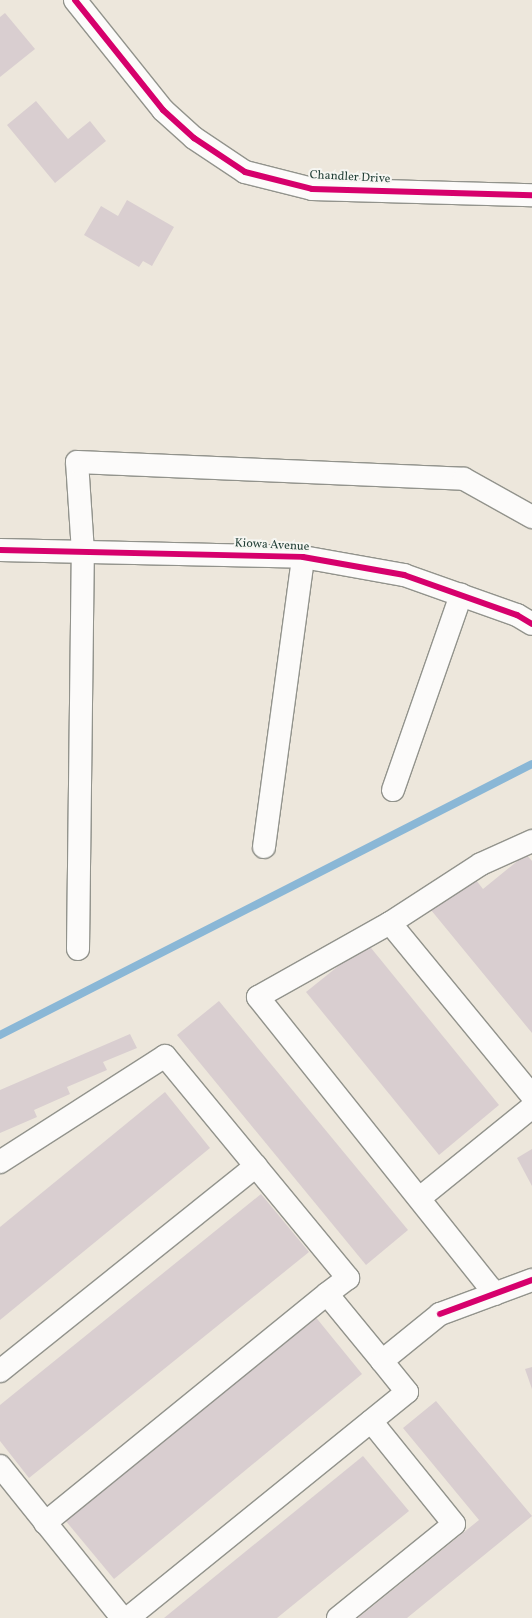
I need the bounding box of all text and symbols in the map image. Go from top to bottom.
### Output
street label: Chandler Drive [309,169,391,187]
street label: Kiowa Avenue [234,537,310,555]

